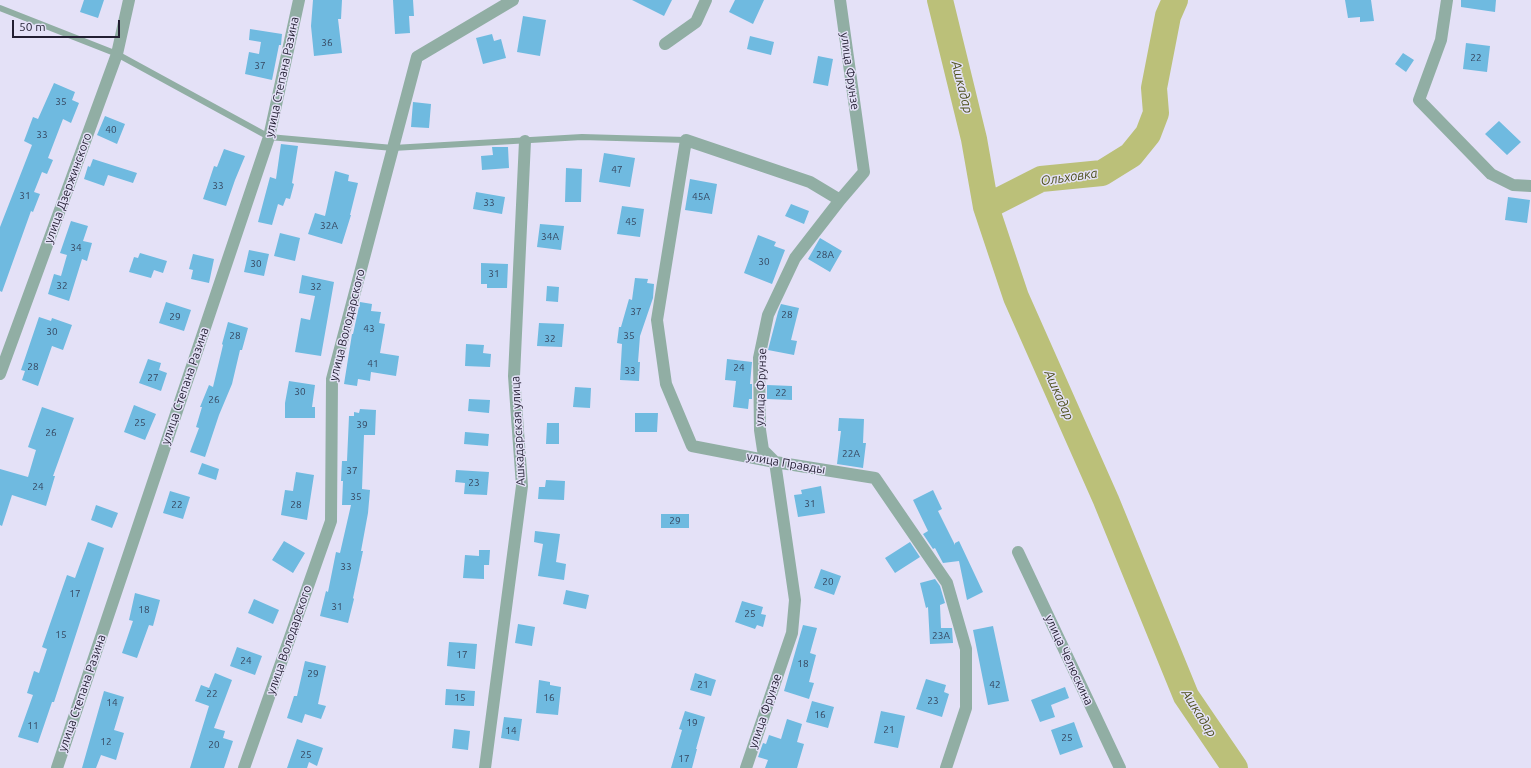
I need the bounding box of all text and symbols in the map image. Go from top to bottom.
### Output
scale bar [14,12,122,38]
street label: улица Степана Разина [262,15,302,139]
text: 50 m [19,20,46,33]
street label: улица Фрунзе [837,31,863,111]
house number: 36 [321,37,333,49]
house number: 22 [1470,52,1482,64]
water label: Ашкадар [948,59,976,115]
house number: 37 [254,60,266,72]
house number: 35 [55,96,67,108]
house number: 40 [105,124,117,136]
house number: 33 [36,129,48,141]
street label: улица Дзержинского [41,131,95,245]
house number: 47 [611,164,623,176]
water label: Ольховка [1040,165,1098,189]
house number: 33 [212,180,224,192]
house number: 31 [19,190,31,202]
house number: 45А [692,191,710,203]
house number: 33 [483,197,495,209]
house number: 45 [625,216,637,228]
house number: 32А [320,220,338,232]
house number: 34А [541,231,559,243]
house number: 34 [70,242,82,254]
house number: 28А [816,249,834,261]
house number: 30 [758,256,770,268]
house number: 30 [250,258,262,270]
street label: улица Володарского [326,268,368,382]
house number: 31 [488,268,500,280]
house number: 32 [56,280,68,292]
house number: 32 [310,281,322,293]
house number: 37 [630,306,642,318]
house number: 28 [781,309,793,321]
house number: 29 [169,311,181,323]
house number: 43 [363,323,375,335]
house number: 30 [46,326,58,338]
street label: улица Степана Разина [158,326,212,446]
house number: 28 [229,330,241,342]
house number: 35 [623,330,635,342]
house number: 32 [544,333,556,345]
street label: улица Фрунзе [752,348,770,426]
house number: 41 [367,358,379,370]
house number: 28 [27,361,39,373]
house number: 24 [733,362,745,374]
house number: 33 [624,365,636,377]
water label: Ашкадар [1041,368,1077,422]
house number: 27 [147,372,159,384]
street label: Ашкадарская улица [508,376,528,486]
house number: 30 [294,386,306,398]
house number: 22 [775,387,787,399]
house number: 26 [208,394,220,406]
house number: 25 [134,417,146,429]
house number: 39 [356,419,368,431]
house number: 26 [45,427,57,439]
house number: 22А [842,448,860,460]
street label: улица Правды [746,449,826,477]
house number: 37 [346,465,358,477]
house number: 23 [468,477,480,489]
house number: 24 [32,481,44,493]
house number: 35 [350,491,362,503]
house number: 31 [804,498,816,510]
house number: 22 [171,499,183,511]
house number: 28 [290,499,302,511]
house number: 29 [669,515,681,527]
house number: 33 [340,561,352,573]
house number: 20 [822,576,834,588]
street label: улица Володарского [263,583,315,697]
house number: 17 [69,588,81,600]
house number: 31 [331,601,343,613]
house number: 18 [138,604,150,616]
house number: 25 [744,608,756,620]
street label: улица Челюскина [1042,612,1096,708]
house number: 15 [55,629,67,641]
house number: 23А [932,630,950,642]
street label: улица Степана Разина [55,633,109,753]
house number: 17 [456,649,468,661]
house number: 24 [240,655,252,667]
house number: 18 [797,658,809,670]
house number: 29 [307,668,319,680]
street label: улица Фрунзе [745,672,785,750]
house number: 21 [697,679,709,691]
house number: 42 [989,679,1001,691]
water label: Ашкадар [1178,686,1220,740]
house number: 22 [206,688,218,700]
house number: 15 [454,692,466,704]
house number: 16 [543,692,555,704]
house number: 23 [927,695,939,707]
house number: 14 [106,697,118,709]
house number: 16 [814,709,826,721]
house number: 19 [686,717,698,729]
house number: 11 [27,720,39,732]
house number: 21 [883,724,895,736]
house number: 14 [505,725,517,737]
house number: 25 [1061,732,1073,744]
house number: 12 [100,736,112,748]
house number: 20 [208,739,220,751]
house number: 25 [300,749,312,761]
house number: 17 [678,753,690,765]

